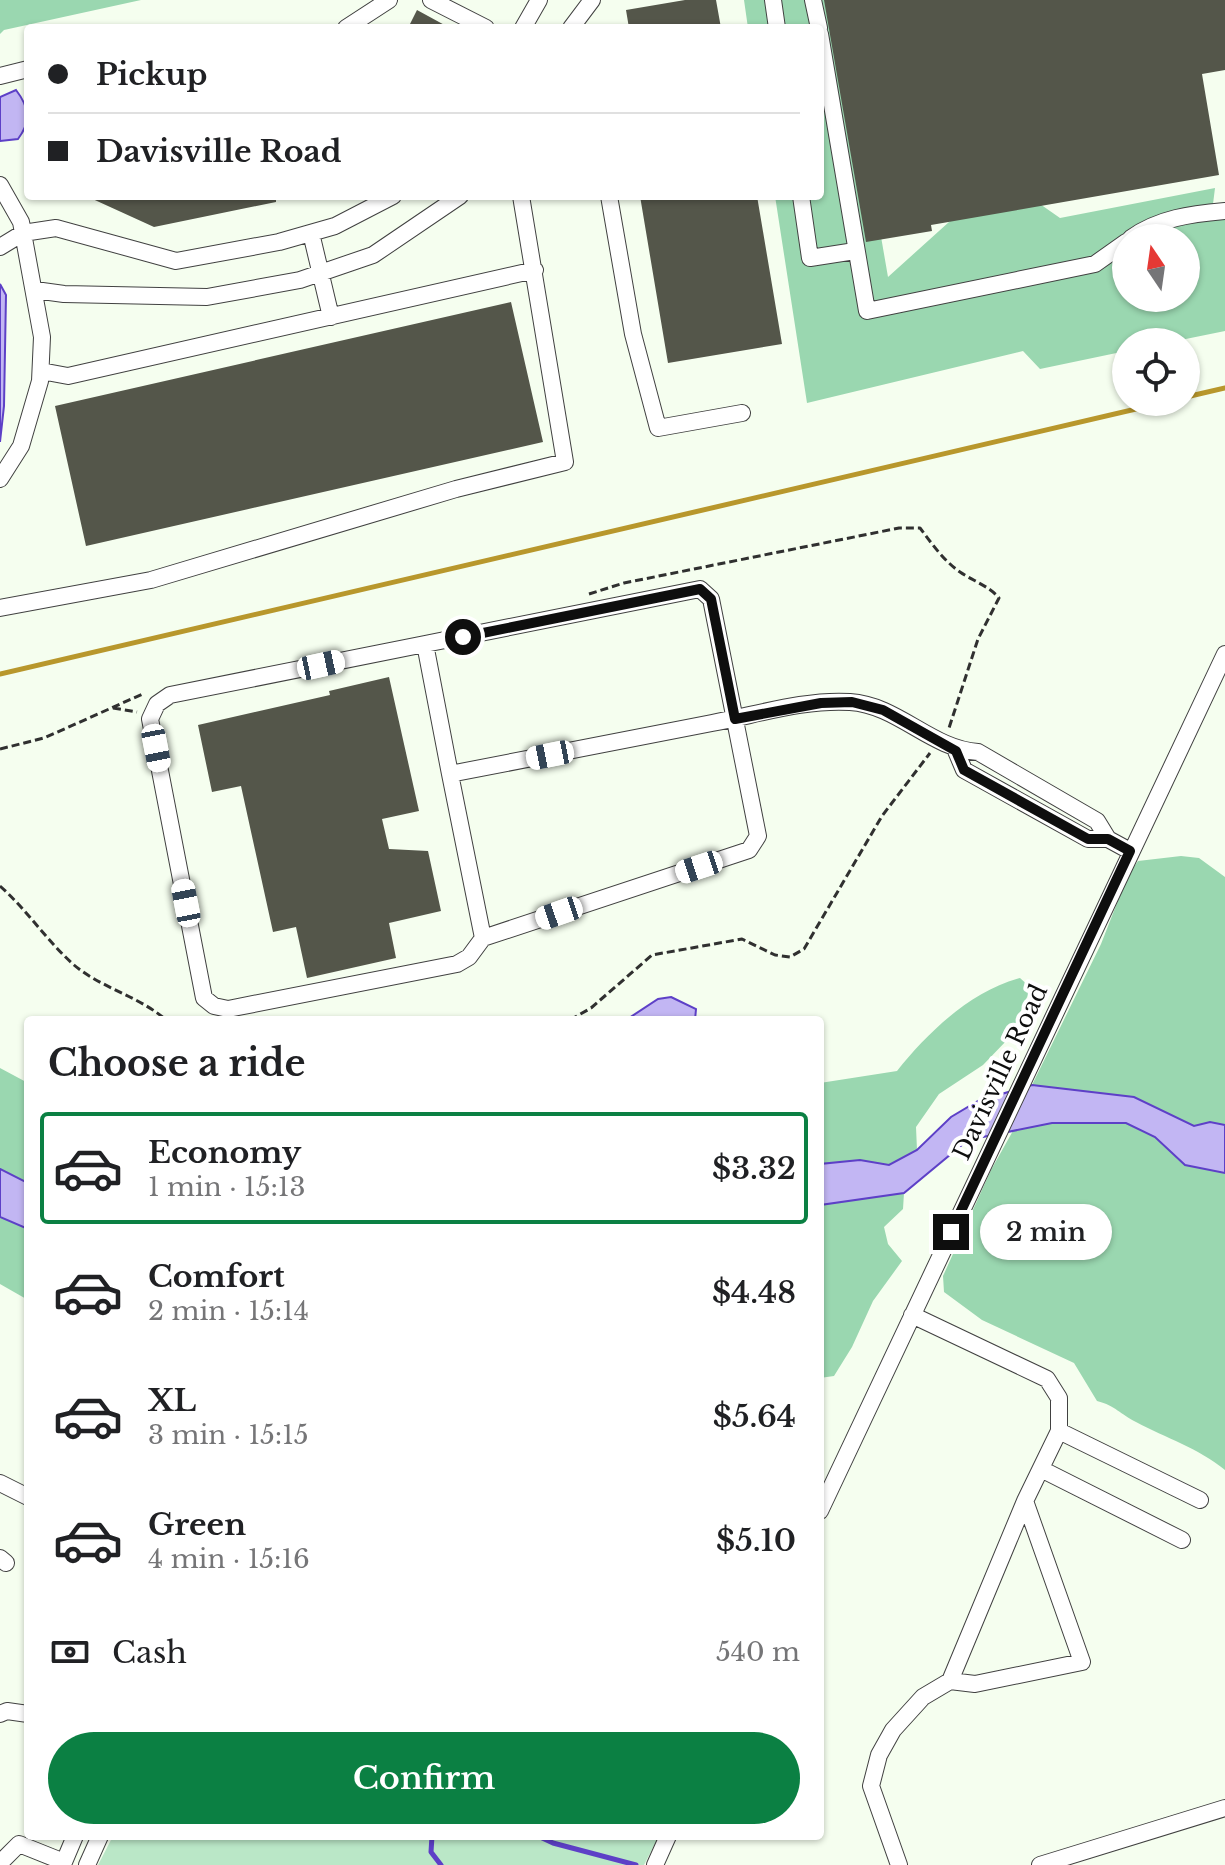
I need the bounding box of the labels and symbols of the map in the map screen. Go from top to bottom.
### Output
north arrow [1112,224,1200,312]
route start [445,619,481,655]
car [295,648,347,682]
car [140,722,172,774]
car [524,739,576,771]
car [672,848,726,886]
car [170,877,202,929]
car [532,894,586,932]
street label: Davisville Road [947,980,1053,1164]
callout: 2 min [979,1204,1111,1260]
route end [933,1214,969,1250]

